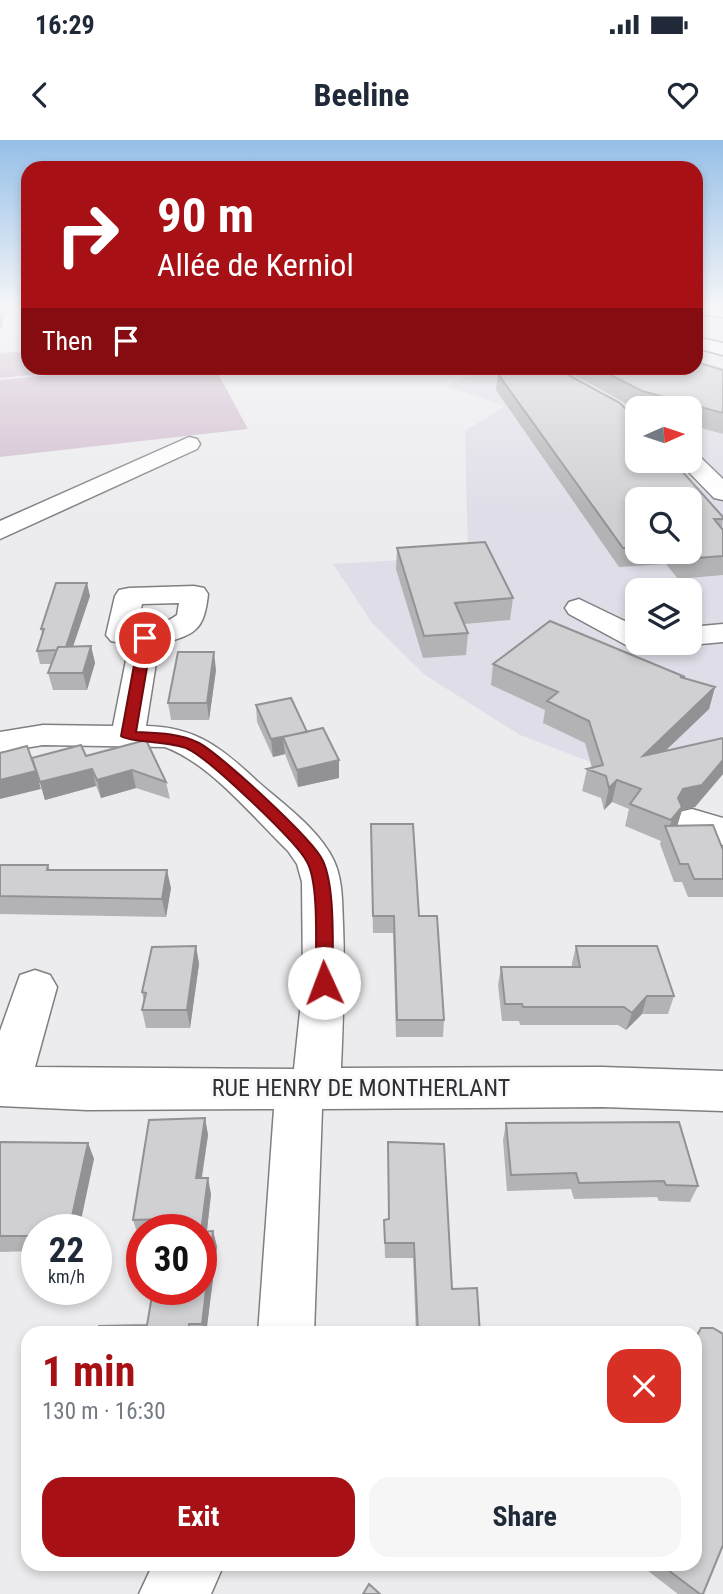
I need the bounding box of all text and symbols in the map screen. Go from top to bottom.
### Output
text: 16:29 [35,10,95,40]
icon: back [21,76,59,114]
text: Beeline [314,76,409,114]
icon: heart [664,76,702,114]
text: 90 m [157,187,254,244]
icon: right [42,189,133,280]
text: Allée de Kerniol [157,246,354,284]
icon: arrive [107,322,145,360]
text: Then [42,326,93,356]
north arrow [625,396,702,472]
map controls [625,396,702,655]
button: search [625,487,702,564]
button: layers [625,578,702,655]
pin [115,608,175,668]
icon: arrive [126,619,164,657]
position arrow [287,946,361,1020]
street label: RUE HENRY DE MONTHERLANT [212,1074,510,1102]
speed limit sign: 30 [126,1214,217,1305]
text: 22 [49,1230,84,1271]
text: km/h [48,1266,85,1287]
text: 1 min [42,1347,135,1396]
button: close [607,1349,681,1423]
text: 130 m · 16:30 [42,1398,166,1425]
button: Exit [42,1477,355,1557]
button: Share [369,1477,681,1557]

